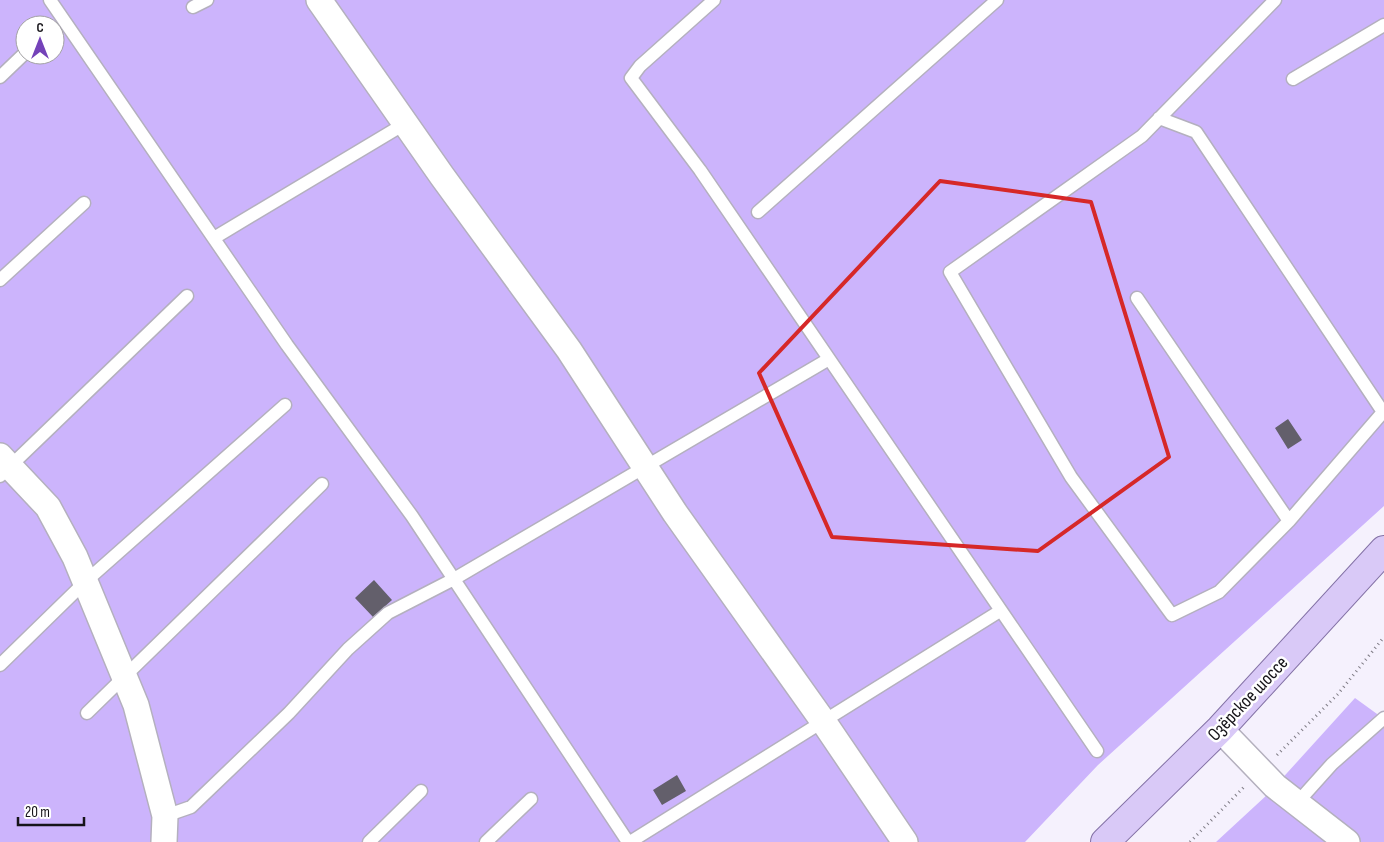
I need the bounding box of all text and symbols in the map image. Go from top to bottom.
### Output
north arrow [15,15,65,65]
text: С [36,19,44,36]
street label: Озёрское шоссе [1203,652,1293,746]
scale bar [18,794,84,826]
text: 20 m [25,803,50,822]

